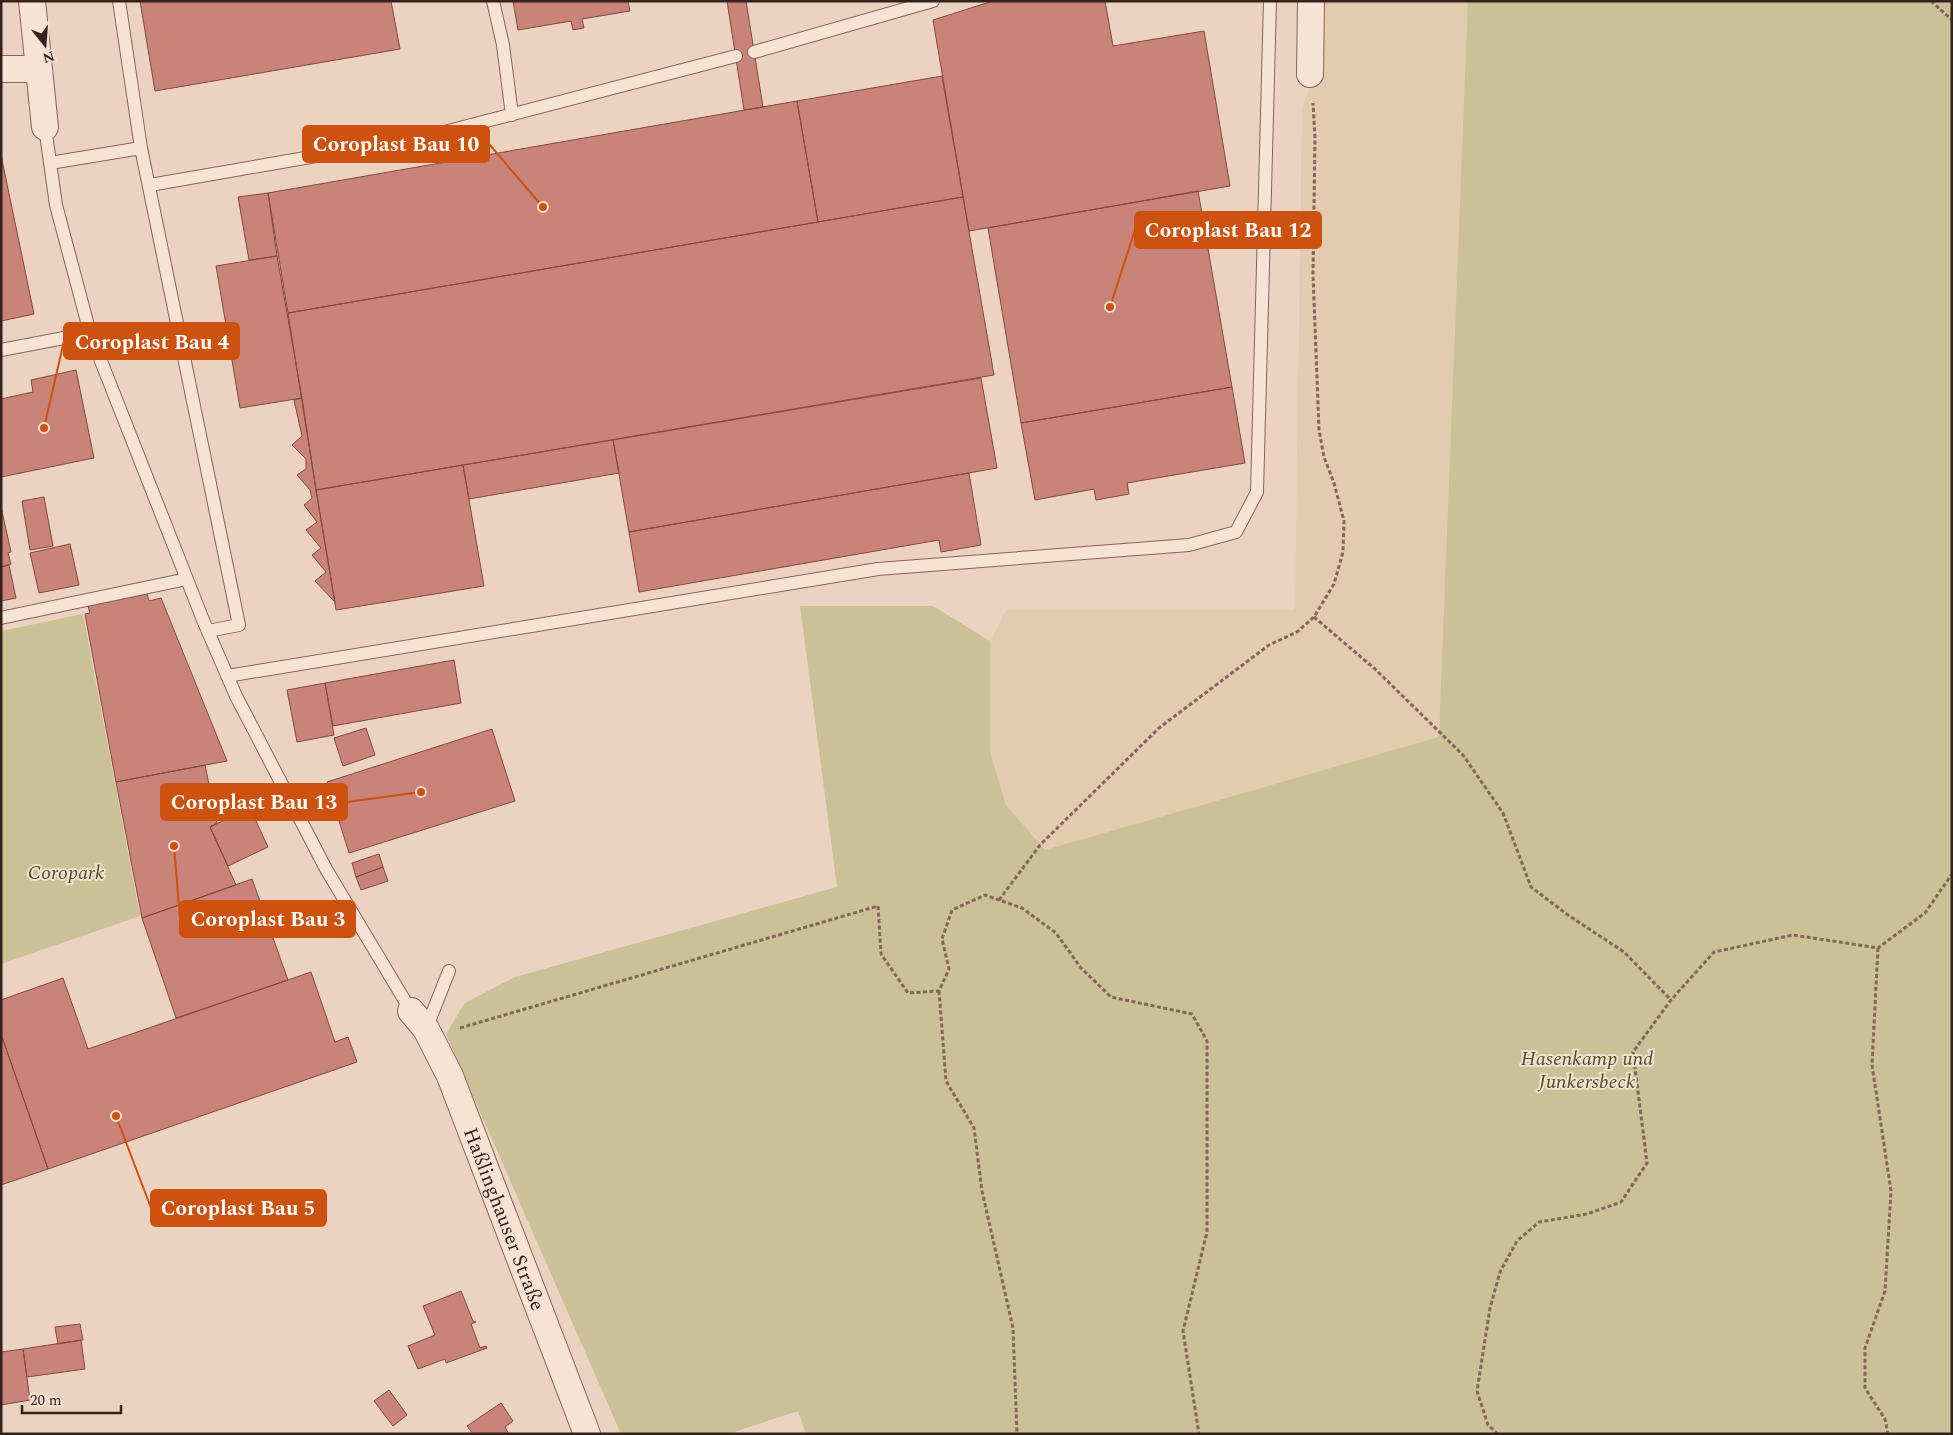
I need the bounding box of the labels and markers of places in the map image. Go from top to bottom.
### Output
callout: Coroplast Bau 10 [303,126,489,162]
callout: Coroplast Bau 12 [1135,212,1321,248]
callout: Coroplast Bau 4 [64,323,239,359]
callout: Coroplast Bau 13 [161,784,347,820]
callout: Coroplast Bau 3 [180,901,355,937]
callout: Coroplast Bau 5 [151,1190,326,1226]

